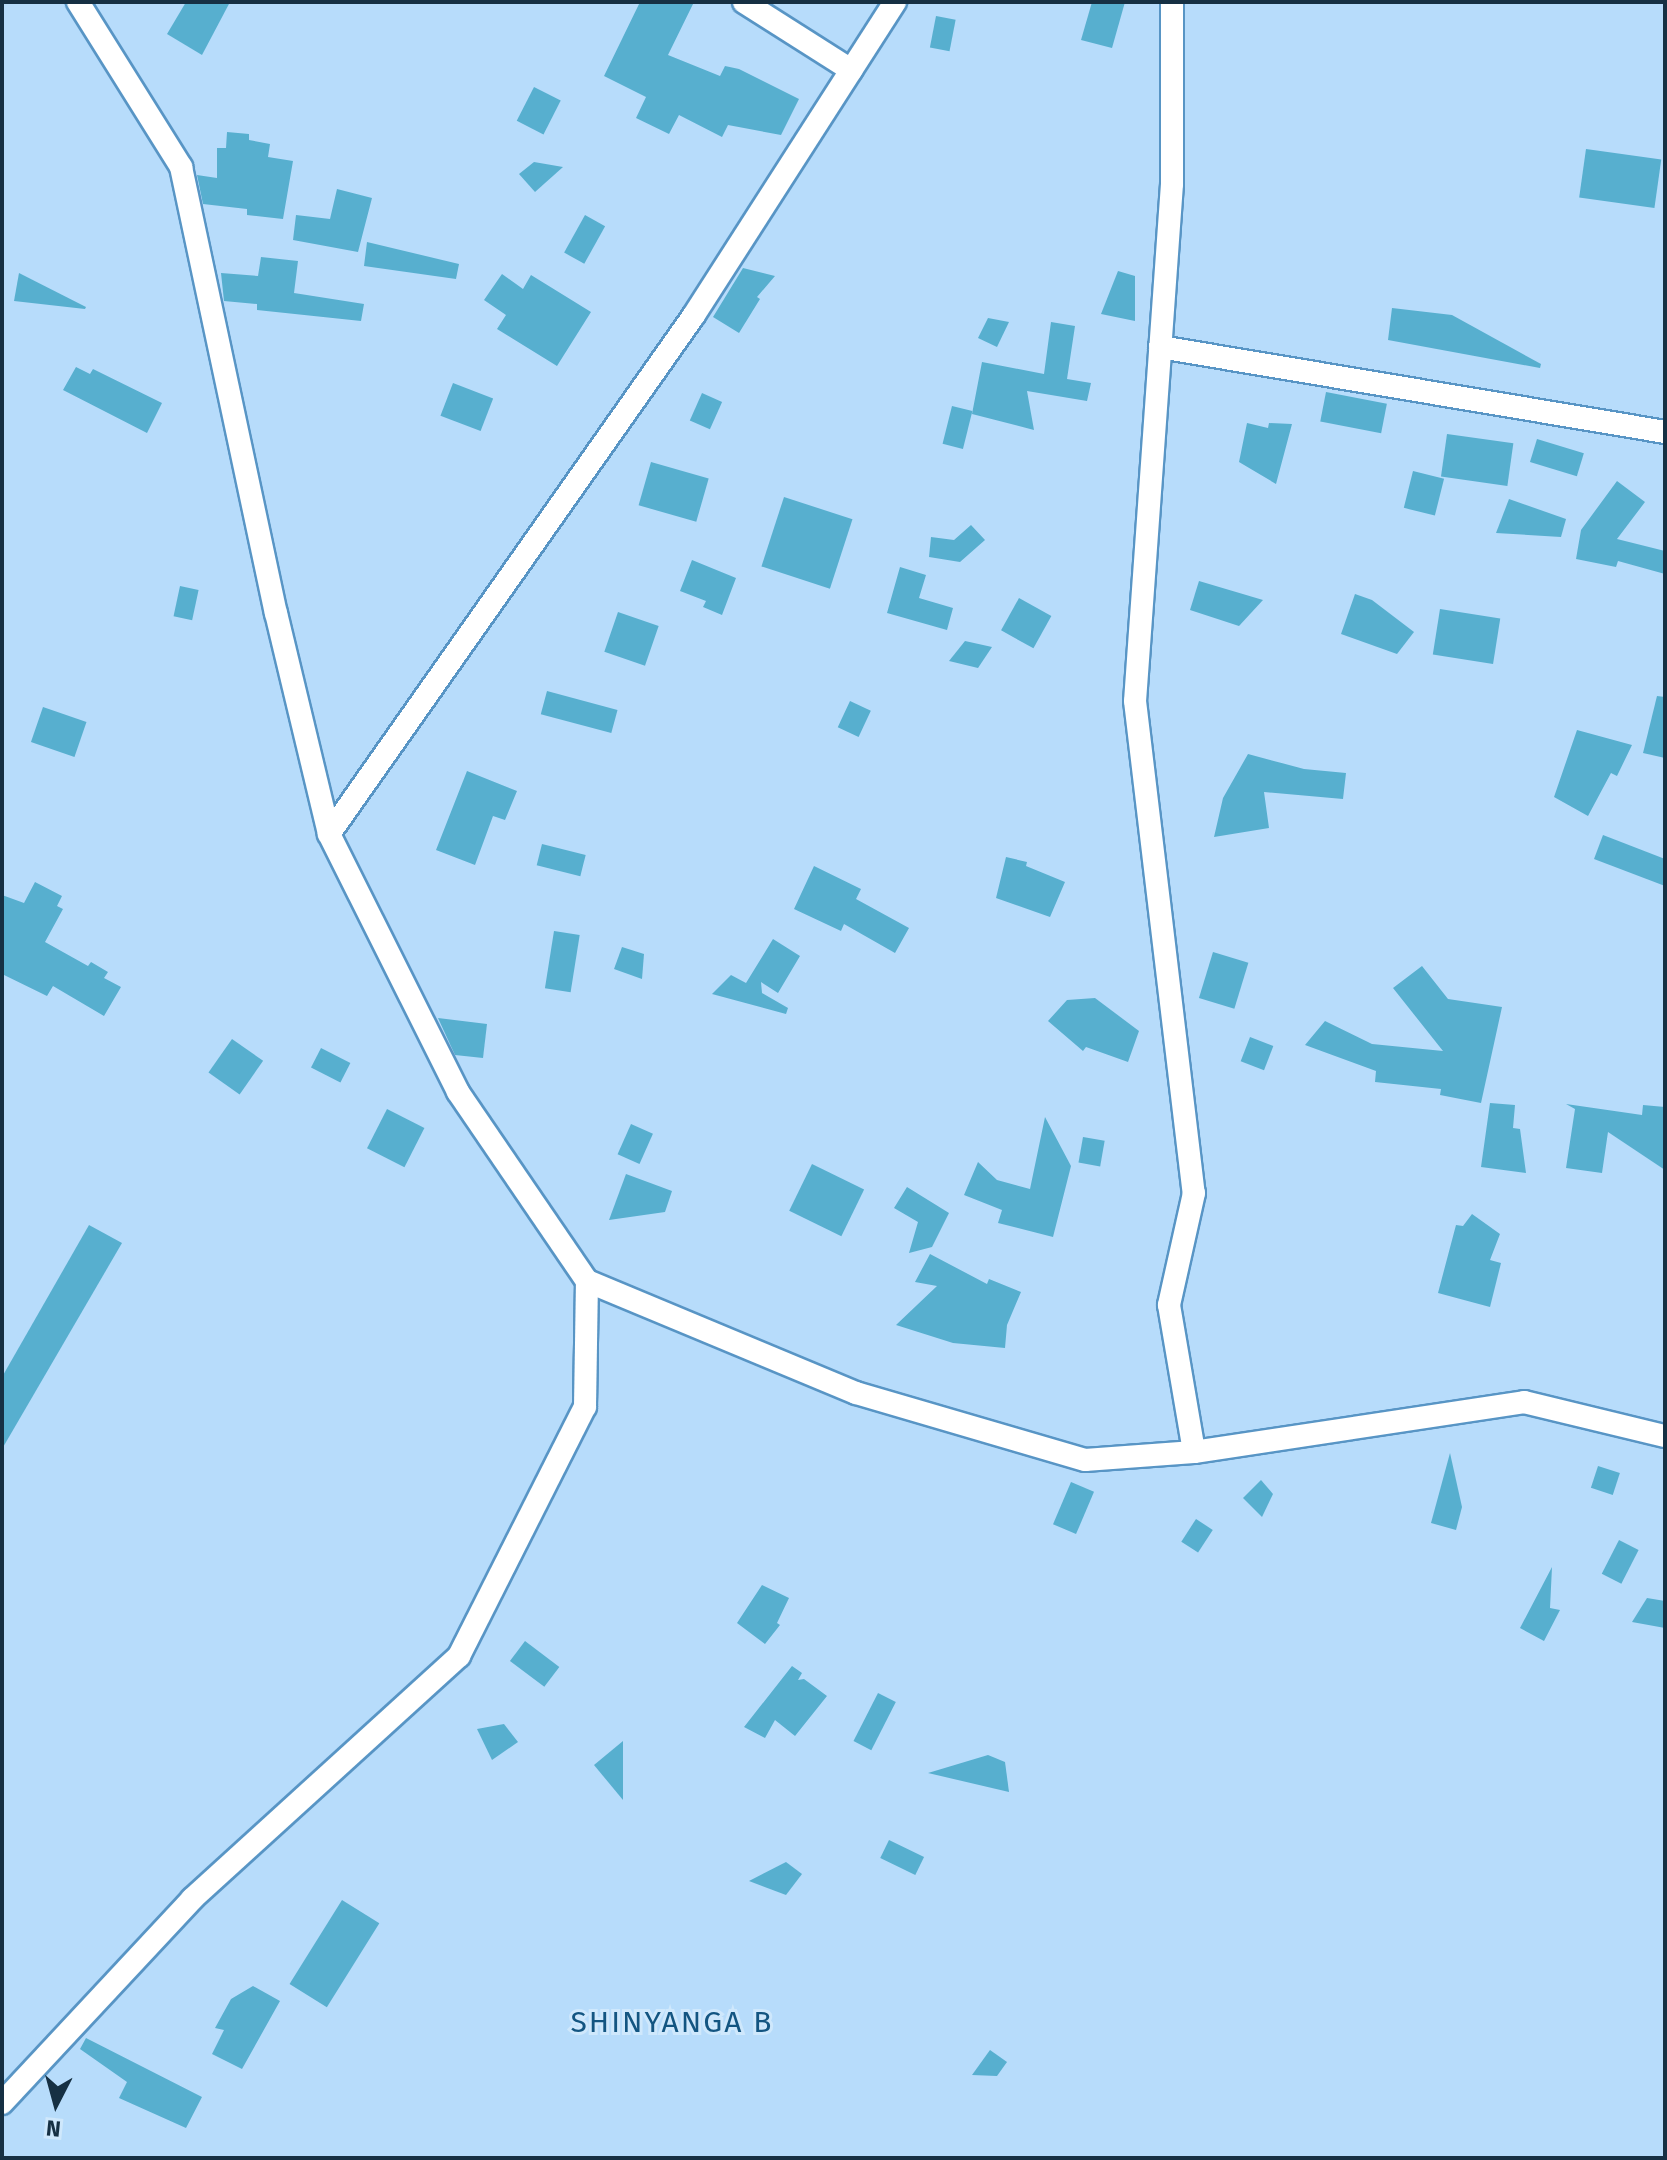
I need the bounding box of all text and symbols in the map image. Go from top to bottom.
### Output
district label: SHINYANGA B [570,2004,774,2040]
north arrow [16,2064,96,2144]
text: N [45,2114,62,2143]

